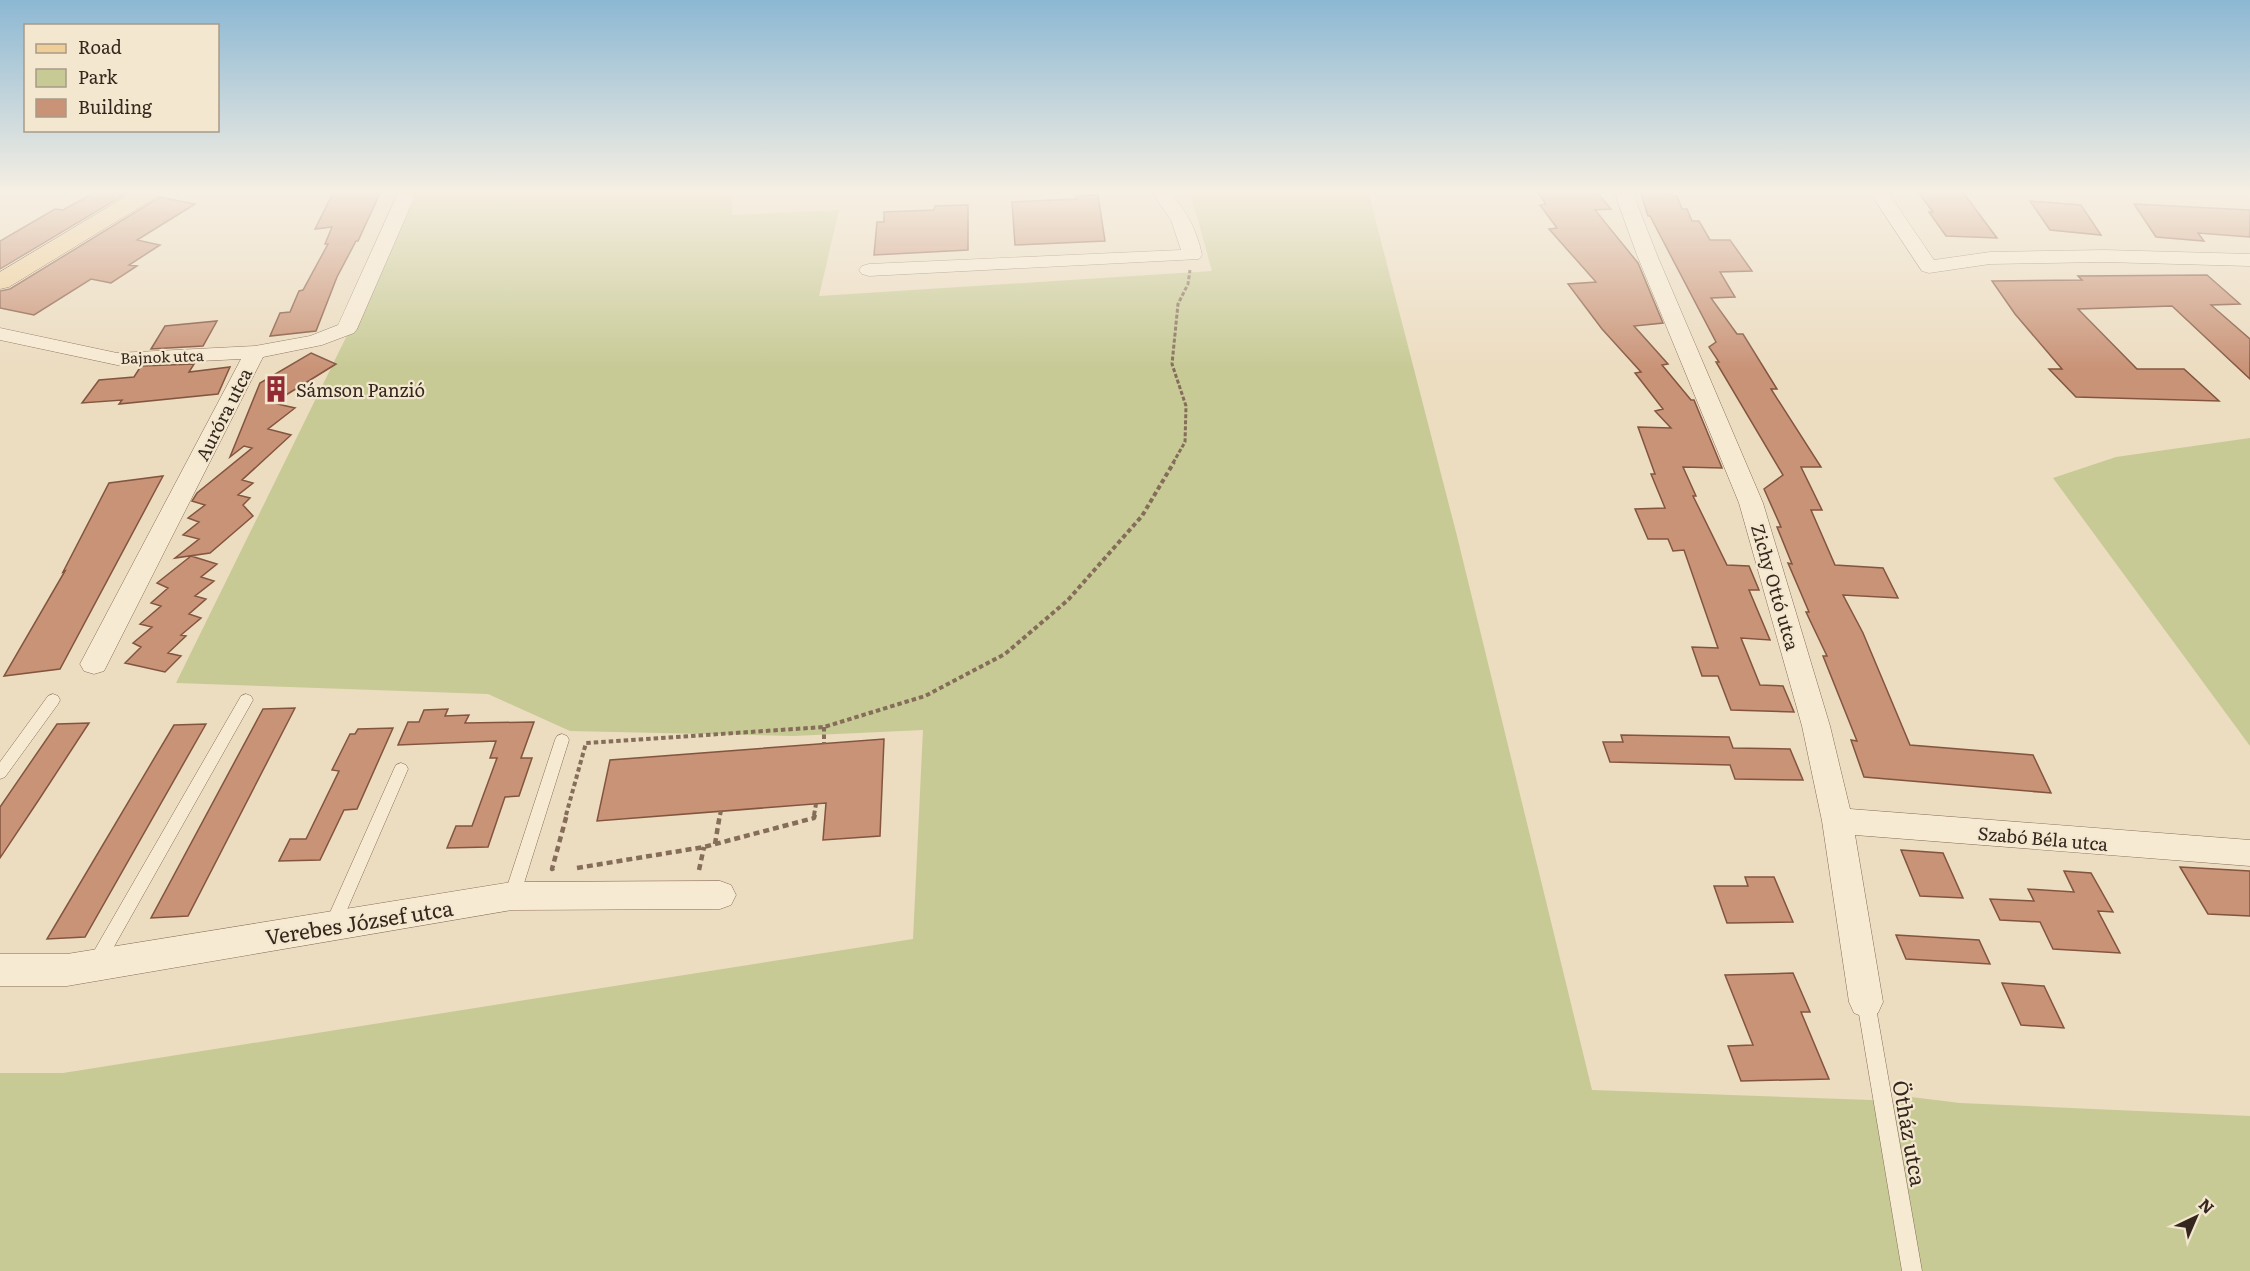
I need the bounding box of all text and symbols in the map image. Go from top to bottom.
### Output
legend [24,24,219,132]
text: Road [78,33,122,60]
text: Park [78,63,119,90]
text: Building [78,93,153,120]
street label: Bajnok utca [120,343,205,369]
street label: Auróra utca [188,363,258,465]
building icon: Sámson Panzió [261,374,291,404]
place label: Sámson Panzió [296,376,425,403]
street label: Zichy Ottó utca [1745,521,1807,654]
street label: Szabó Béla utca [1977,819,2110,857]
street label: Verebes József utca [263,891,456,951]
street label: Ötház utca [1886,1078,1936,1189]
north arrow [2166,1187,2226,1247]
text: N [2194,1192,2220,1219]

